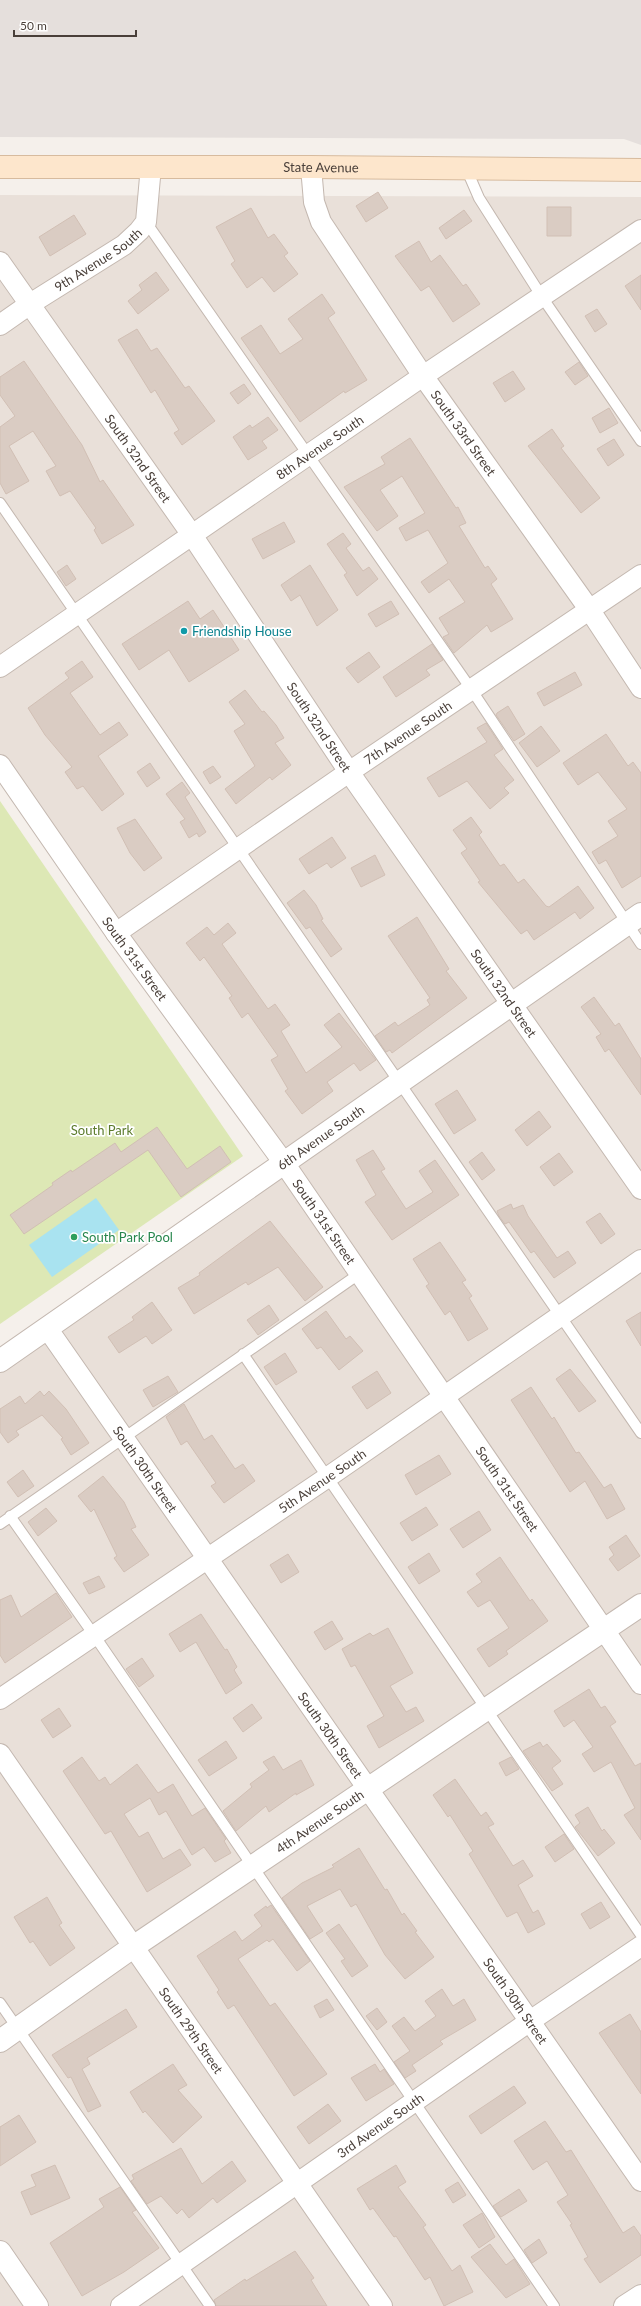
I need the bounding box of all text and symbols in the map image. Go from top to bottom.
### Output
scale bar [14,12,136,38]
text: 50 m [20,18,47,33]
street label: State Avenue [283,159,359,175]
street label: 9th Avenue South [51,224,145,295]
street label: South 33rd Street [428,387,500,479]
street label: South 32nd Street [102,411,175,506]
street label: 8th Avenue South [273,411,366,483]
place label: Friendship House [192,623,292,639]
marker: Friendship House [179,626,189,636]
street label: South 32nd Street [284,679,355,775]
street label: 7th Avenue South [361,697,455,768]
street label: South 31st Street [99,914,171,1004]
street label: South 32nd Street [467,946,540,1041]
street label: 6th Avenue South [274,1102,367,1173]
park label: South Park [71,1122,134,1138]
street label: South 31st Street [289,1176,359,1268]
place label: South Park Pool [82,1229,173,1245]
marker: South Park Pool [69,1232,79,1242]
street label: South 30th Street [110,1423,181,1516]
street label: South 31st Street [472,1443,542,1535]
street label: 5th Avenue South [275,1445,369,1516]
street label: South 30th Street [295,1689,366,1782]
street label: 4th Avenue South [273,1786,367,1856]
street label: South 30th Street [480,1955,551,2047]
street label: South 29th Street [156,1984,227,2077]
street label: 3rd Avenue South [334,2090,427,2161]

